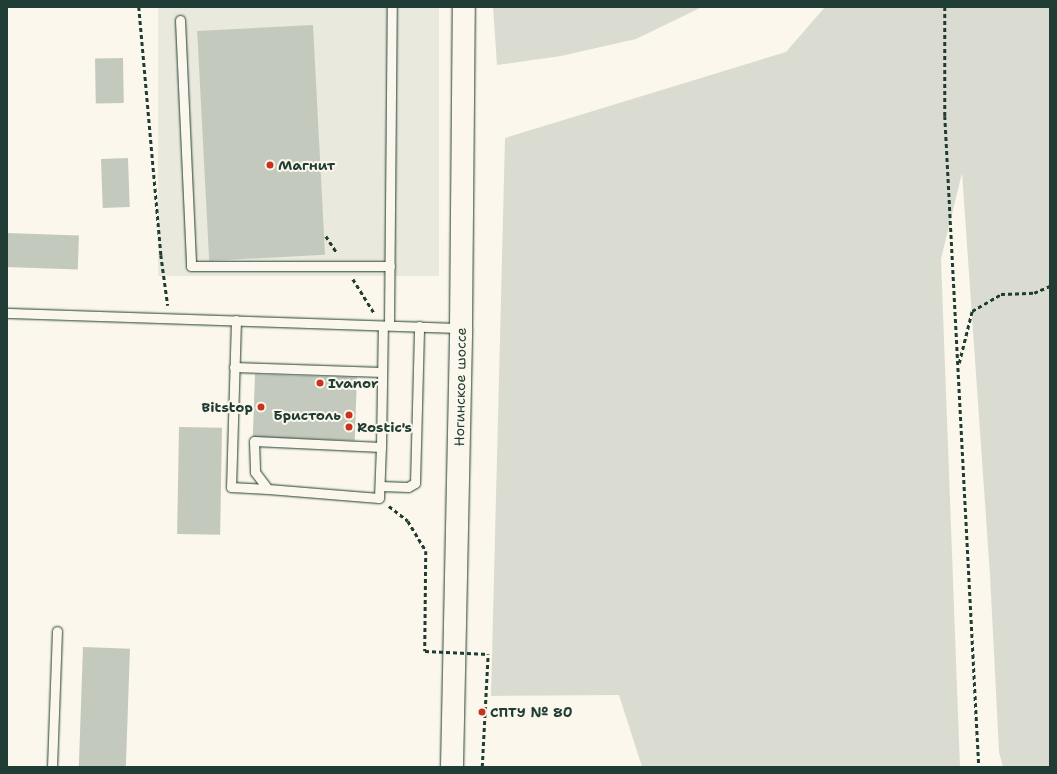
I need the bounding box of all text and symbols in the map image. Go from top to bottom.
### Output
place label: Магнит [278,157,335,173]
marker: Магнит [265,160,275,170]
street label: Ногинское шоссе [451,327,469,447]
place label: Ivanor [328,375,379,391]
marker: Ivanor [315,378,325,388]
place label: Bitstop [202,399,253,415]
marker: Bitstop [256,402,266,412]
place label: Бристоль [273,407,341,423]
marker: Бристоль [344,410,354,420]
place label: Rostic's [357,419,412,435]
marker: Rostic's [344,422,354,432]
place label: СПТУ № 80 [490,704,573,720]
marker: СПТУ № 80 [477,707,487,717]

